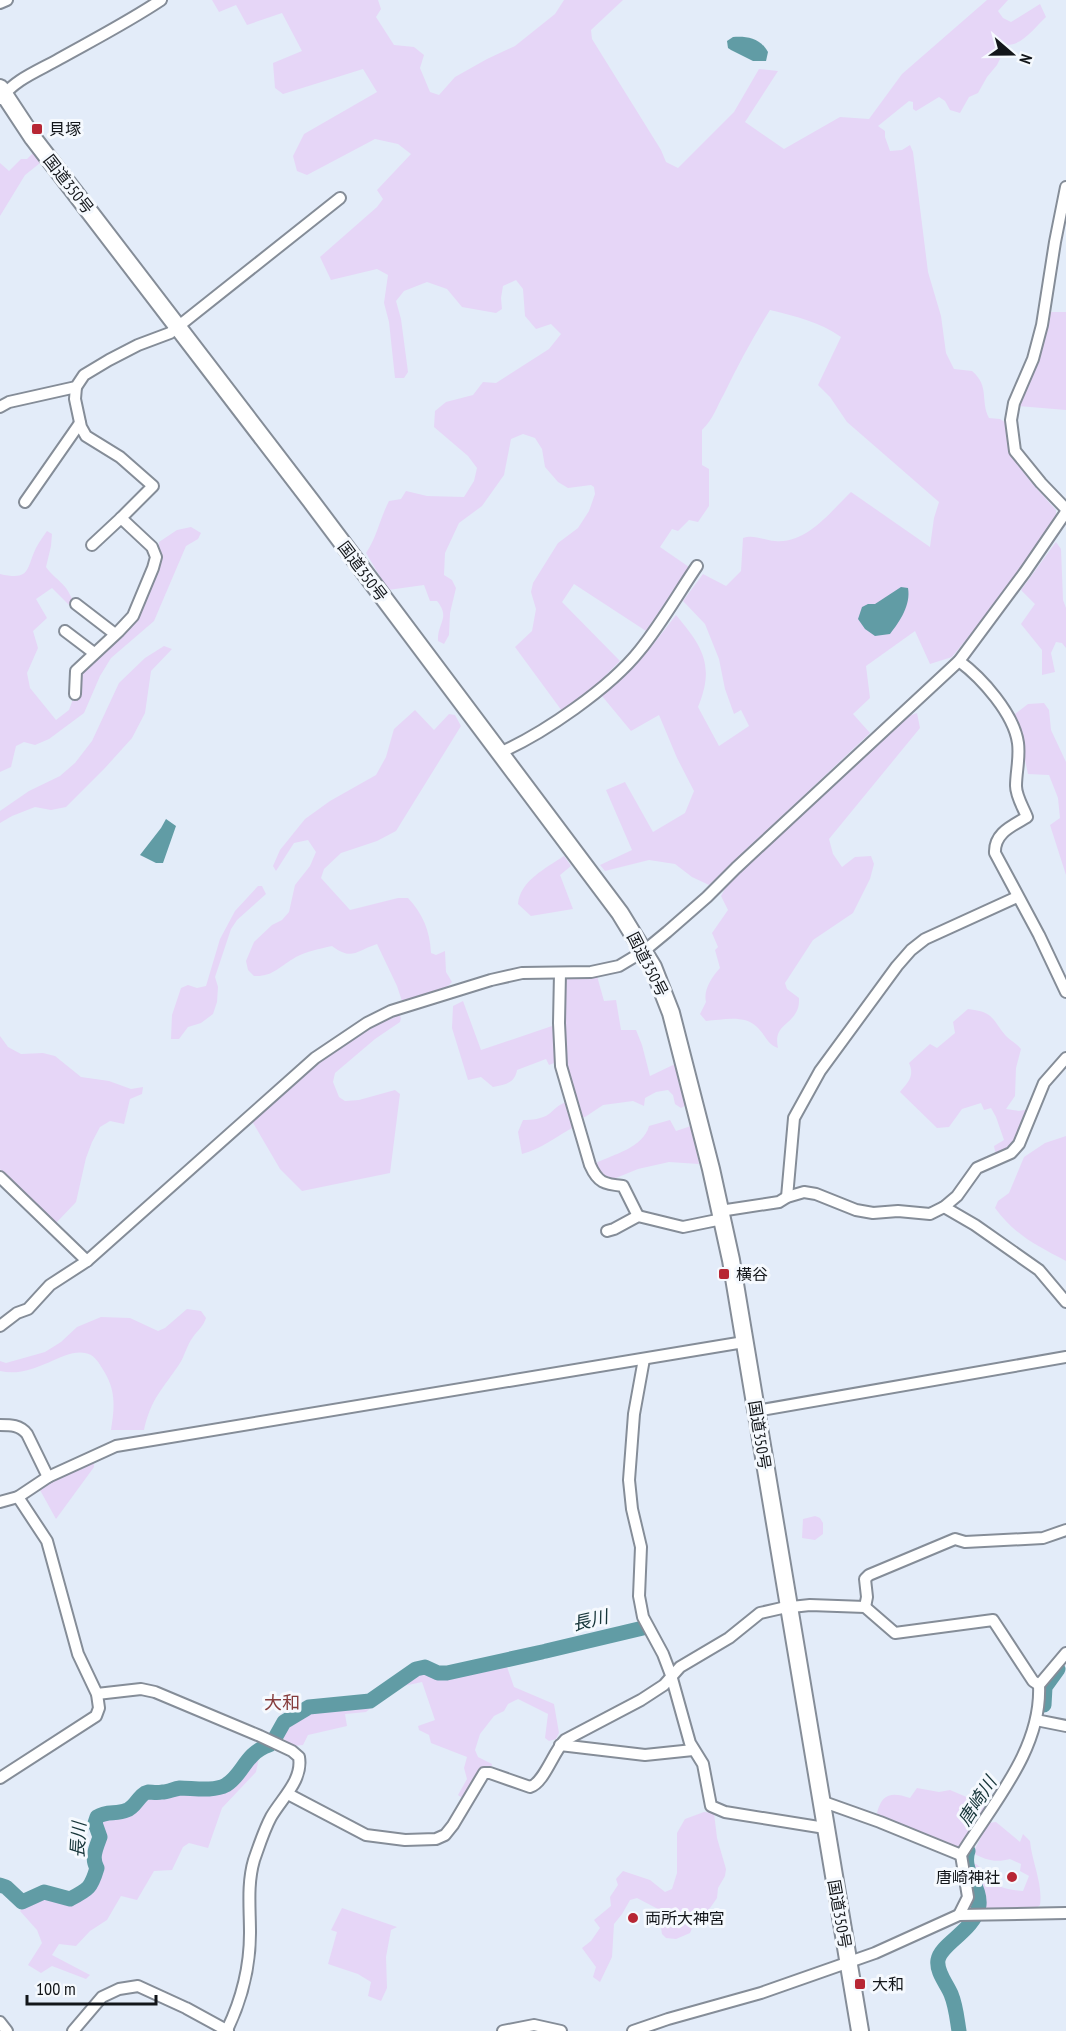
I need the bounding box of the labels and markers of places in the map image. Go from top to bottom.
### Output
place label: 貝塚 [49,119,81,139]
marker: 貝塚 [30,122,44,136]
place label: 横谷 [736,1264,768,1284]
marker: 横谷 [717,1267,731,1281]
place label: 唐崎神社 [936,1867,1000,1887]
marker: 唐崎神社 [1005,1870,1019,1884]
place label: 両所大神宮 [645,1908,725,1928]
marker: 両所大神宮 [626,1911,640,1925]
place label: 大和 [872,1974,904,1994]
marker: 大和 [853,1977,867,1991]

